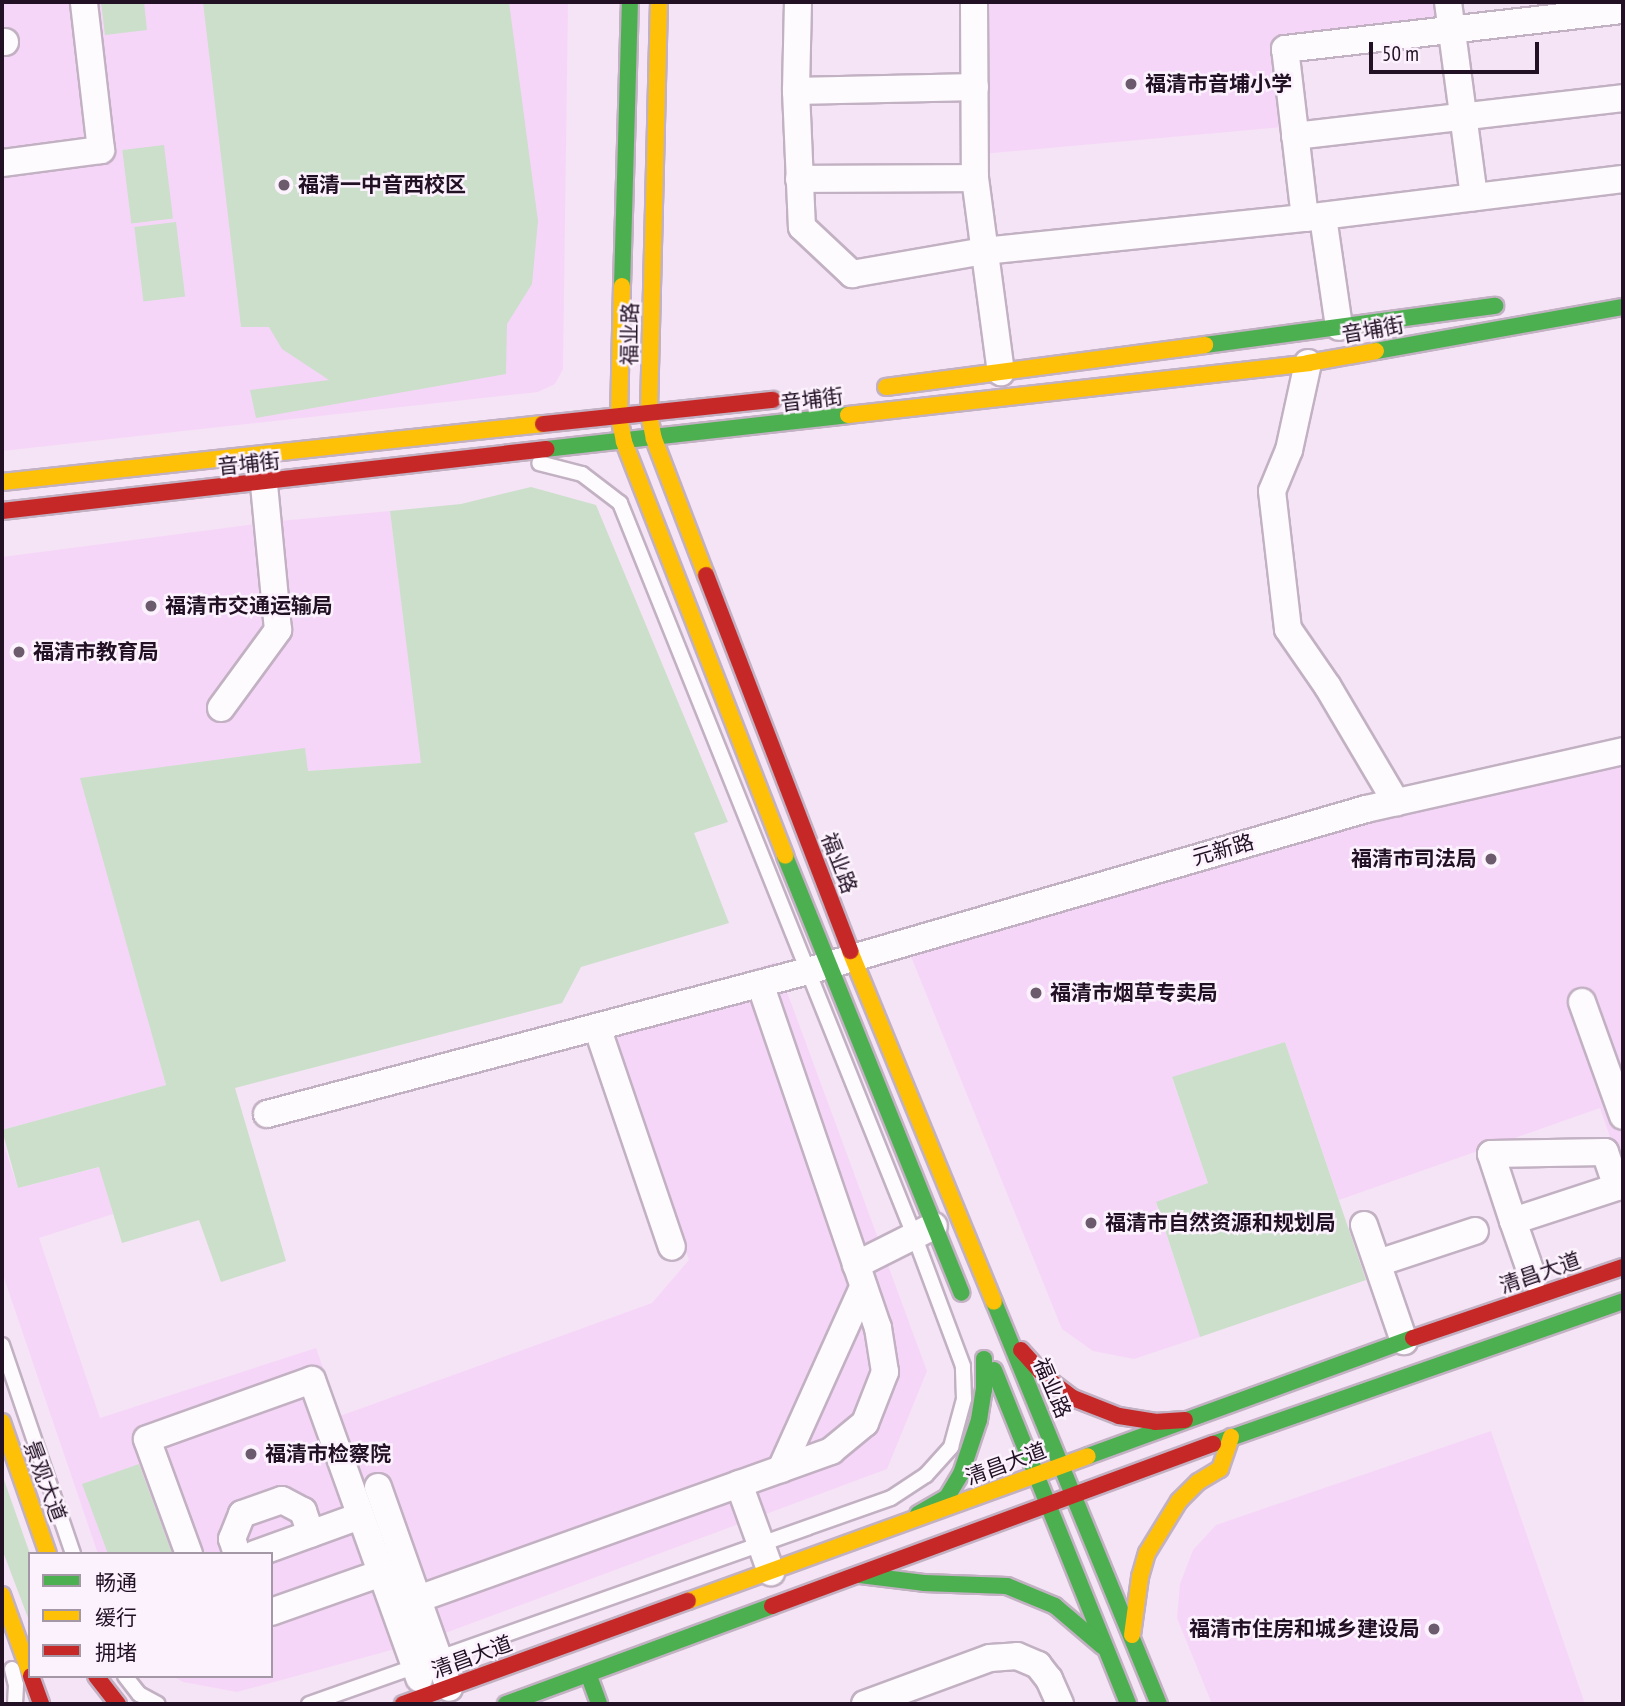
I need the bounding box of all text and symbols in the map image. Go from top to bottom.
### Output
scale bar [1373,28,1543,72]
text: 50 m [1382,40,1419,67]
place label: 福清市音埔小学 [1145,71,1292,97]
marker: 福清市音埔小学 [1123,76,1139,92]
place label: 福清一中音西校区 [298,172,466,198]
marker: 福清一中音西校区 [276,177,292,193]
street label: 福业路 [617,302,643,366]
street label: 音埔街 [1340,312,1406,348]
street label: 音埔街 [779,384,845,416]
street label: 音埔街 [216,448,282,480]
place label: 福清市交通运输局 [165,593,333,619]
marker: 福清市交通运输局 [143,598,159,614]
place label: 福清市教育局 [33,639,159,665]
marker: 福清市教育局 [11,644,27,660]
street label: 福业路 [816,829,862,897]
street label: 元新路 [1189,829,1257,871]
place label: 福清市司法局 [1351,846,1477,872]
marker: 福清市司法局 [1483,851,1499,867]
place label: 福清市烟草专卖局 [1050,980,1218,1006]
marker: 福清市烟草专卖局 [1028,985,1044,1001]
place label: 福清市自然资源和规划局 [1105,1210,1336,1236]
marker: 福清市自然资源和规划局 [1083,1215,1099,1231]
street label: 清昌大道 [1496,1247,1584,1299]
street label: 福业路 [1028,1354,1076,1422]
street label: 景观大道 [19,1437,71,1525]
street label: 清昌大道 [962,1438,1050,1490]
place label: 福清市检察院 [265,1441,391,1467]
marker: 福清市检察院 [243,1446,259,1462]
legend [28,1552,273,1678]
text: 畅通 [95,1569,137,1596]
text: 缓行 [95,1604,137,1631]
place label: 福清市住房和城乡建设局 [1189,1616,1420,1642]
marker: 福清市住房和城乡建设局 [1426,1621,1442,1637]
street label: 清昌大道 [428,1631,516,1683]
text: 拥堵 [95,1639,137,1666]

